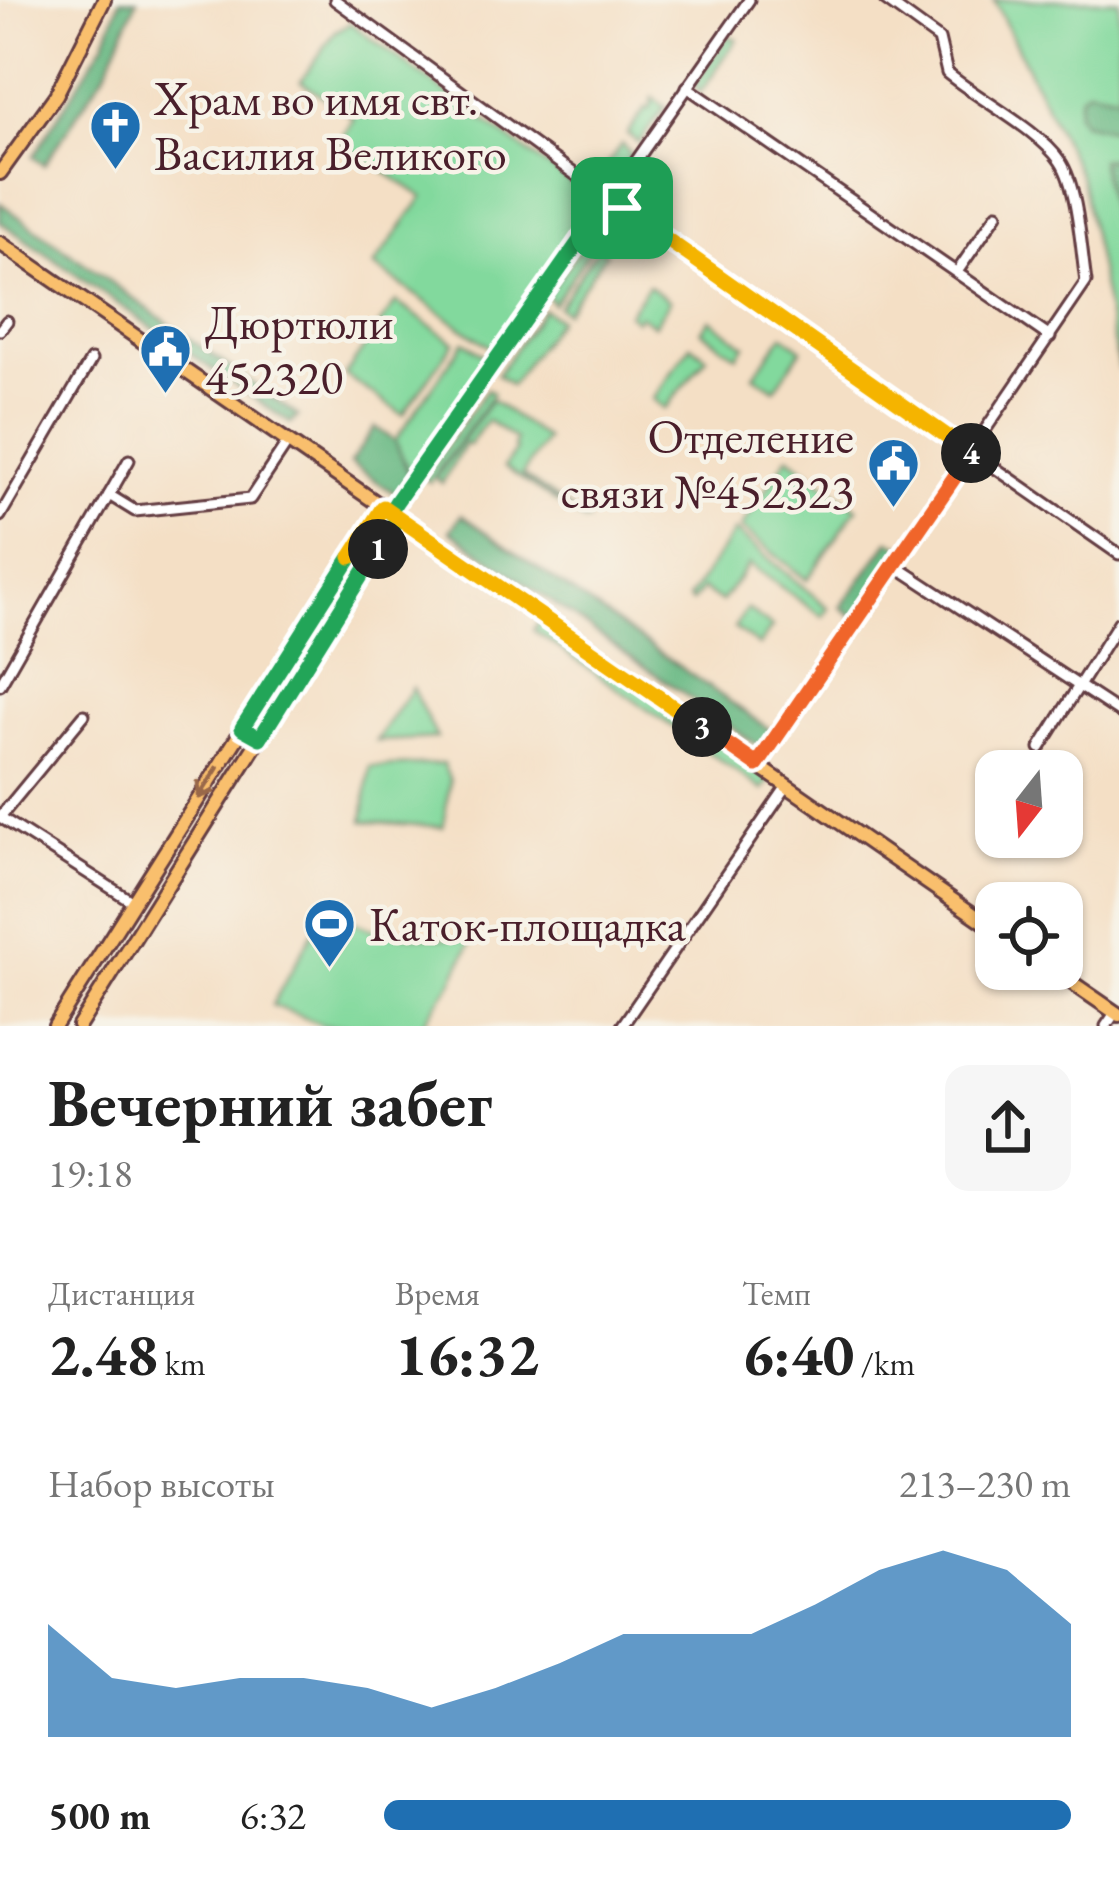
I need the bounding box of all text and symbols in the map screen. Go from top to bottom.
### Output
place label: Храм во имя свт. Василия Великого [153,67,507,184]
church icon: Храм во имя свт. Василия Великого [87,98,143,172]
pin [571,157,673,259]
icon: arrive [589,175,655,241]
place label: Дюртюли 452320 [205,291,394,408]
public building icon: Дюртюли 452320 [138,322,194,396]
place label: Отделение связи №452323 [560,405,854,522]
pin: 4 [941,423,1001,483]
text: 4 [962,431,980,474]
public building icon: Отделение связи №452323 [865,436,921,510]
pin: 1 [348,519,408,579]
text: 1 [369,527,387,570]
pin: 3 [672,697,732,757]
text: 3 [693,705,711,748]
north arrow [975,750,1083,858]
map controls [975,750,1083,990]
one-way arrow [196,766,220,800]
button: locate [975,882,1083,990]
place label: Каток-площадка [369,893,687,955]
sports icon: Каток-площадка [302,896,358,970]
text: Вечерний забег [48,1060,493,1146]
button: share [945,1065,1071,1191]
text: 19:18 [48,1148,133,1199]
text: Дистанция [48,1272,195,1315]
text: Время [395,1272,480,1315]
text: Темп [742,1272,811,1315]
text: 2.48 [48,1315,158,1393]
text: 16:32 [395,1315,539,1393]
text: 6:40 [742,1315,854,1393]
text: km [158,1342,206,1385]
text: /km [854,1342,915,1385]
text: Набор высоты [48,1458,275,1509]
text: 213–230 m [899,1458,1071,1509]
text: 500 m [48,1790,151,1841]
text: 6:32 [240,1790,306,1841]

